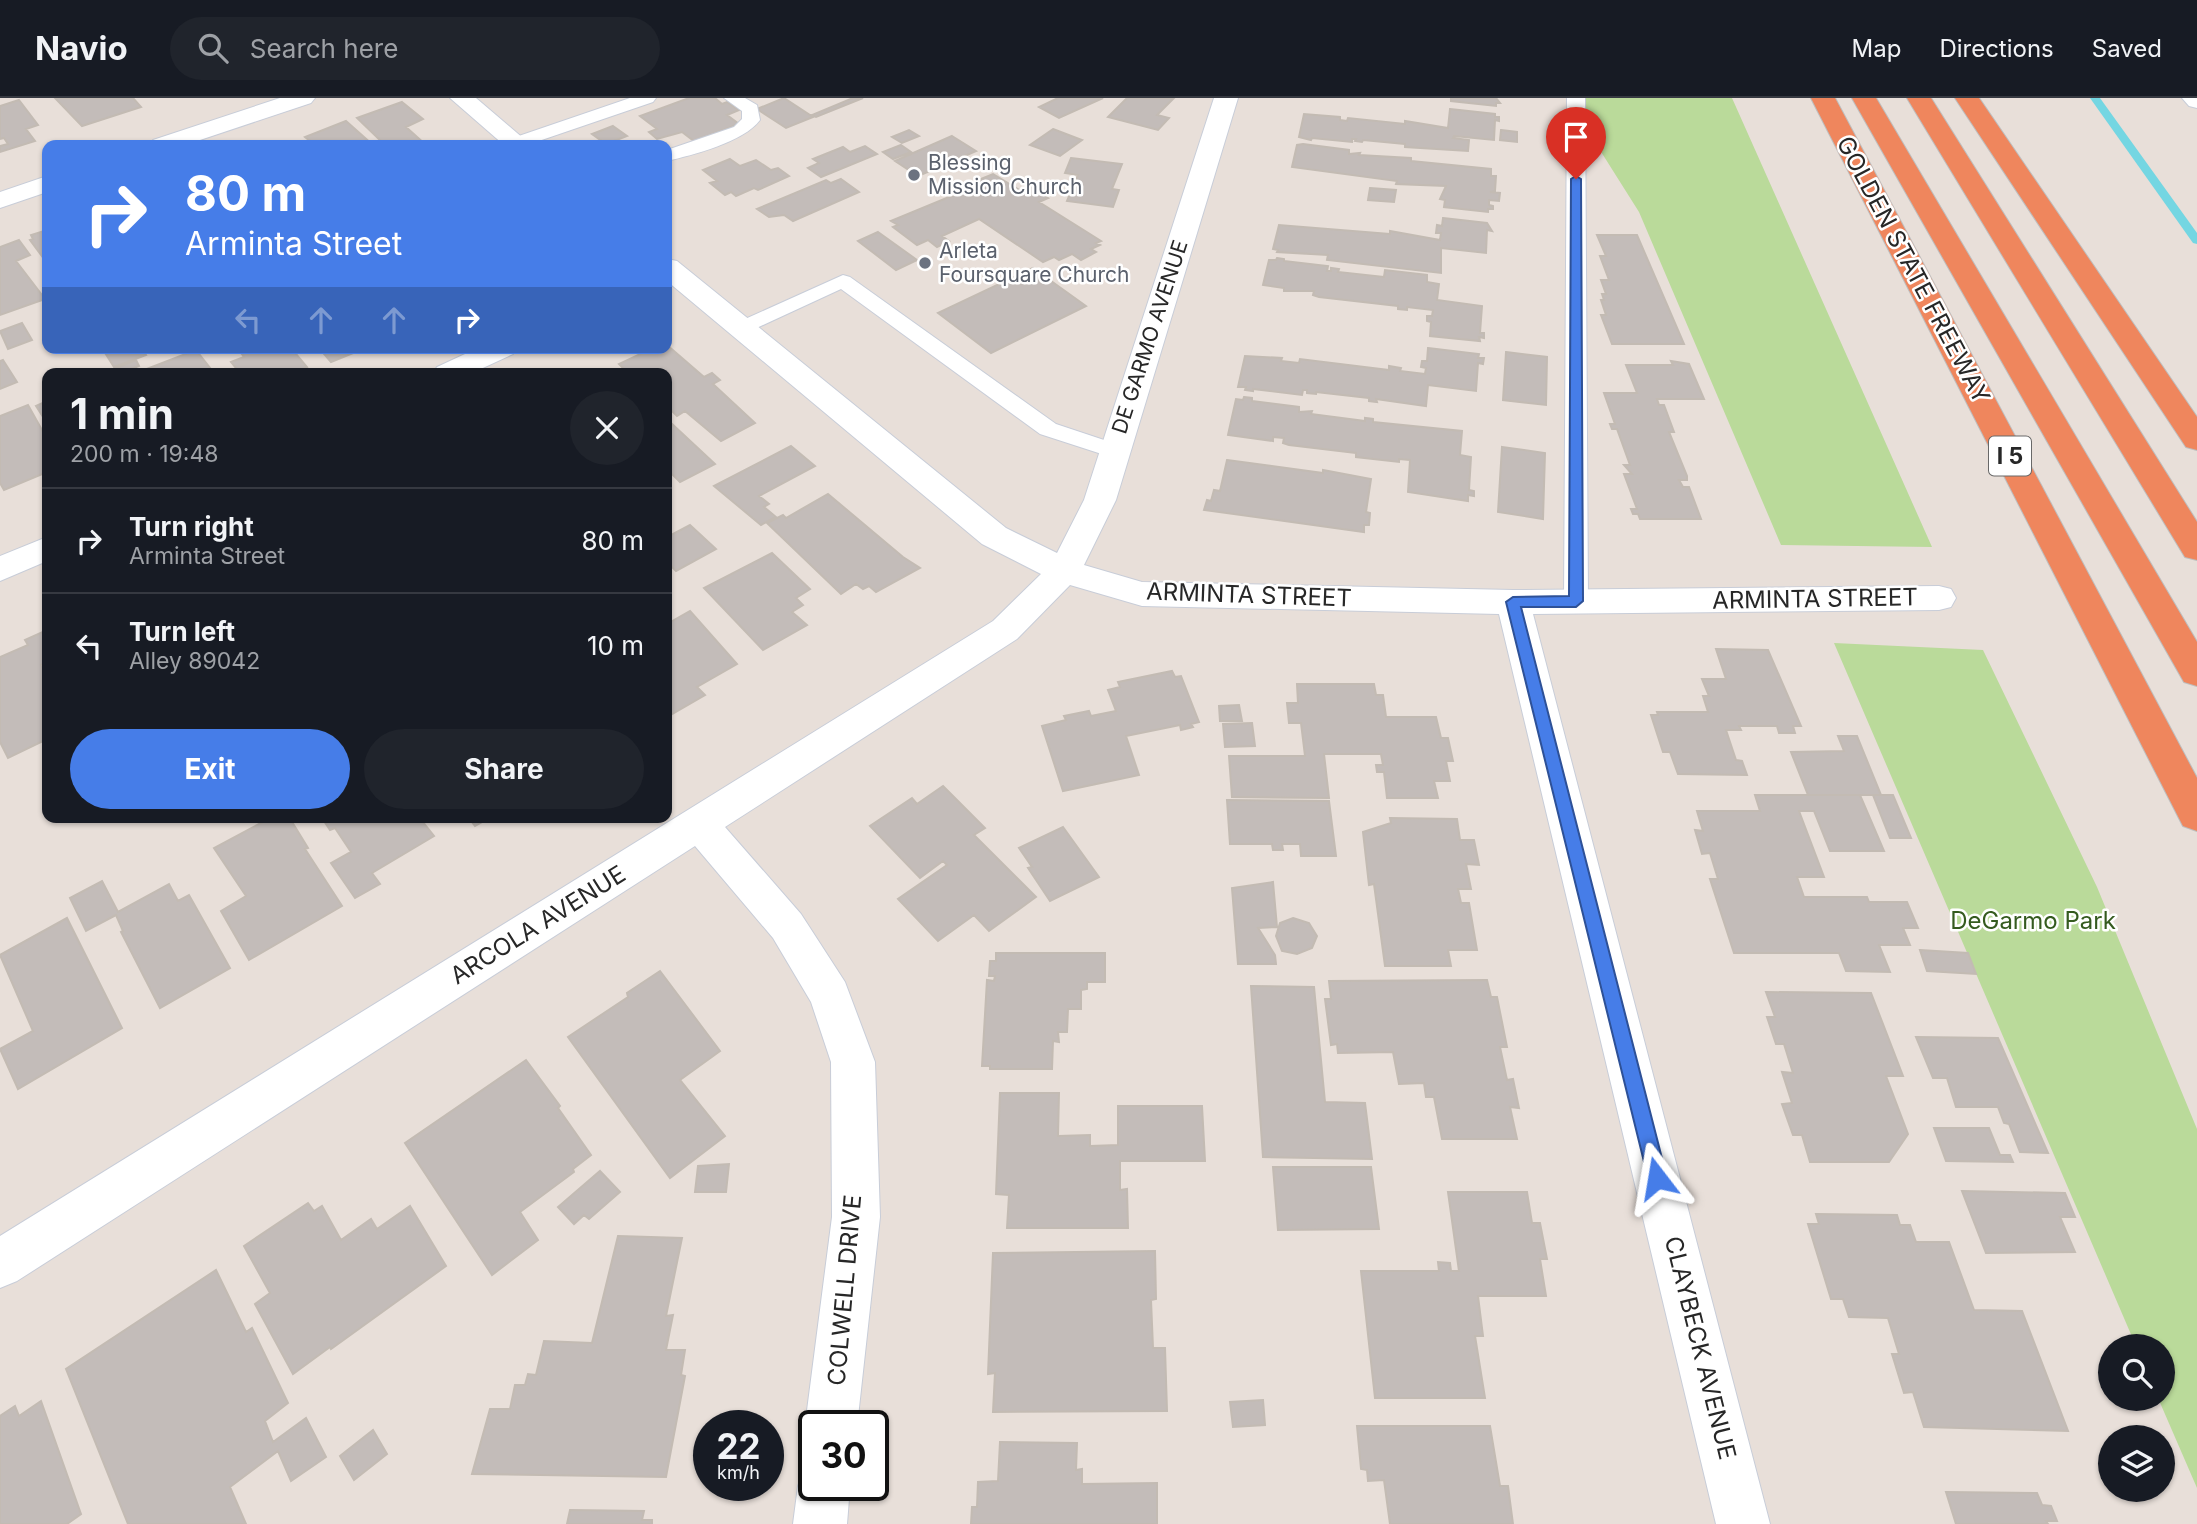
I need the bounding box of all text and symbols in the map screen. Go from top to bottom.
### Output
search box [170,17,660,80]
text: Navio [35,28,128,68]
icon: search [194,29,232,67]
text: Search here [250,33,398,64]
text: Map [1852,34,1901,63]
text: Directions [1939,34,2054,63]
text: Saved [2092,34,2162,63]
pin [1546,107,1606,179]
icon: arrive [1557,118,1595,156]
street label: GOLDEN STATE FREEWAY [1831,131,1996,408]
place label: Blessing Mission Church [928,150,1082,199]
text: 80 m [185,164,306,223]
marker: Blessing Mission Church [906,167,922,183]
icon: right [70,168,161,259]
text: Arminta Street [185,224,402,263]
street label: DE GARMO AVENUE [1106,237,1193,437]
place label: Arleta Foursquare Church [939,238,1130,287]
marker: Arleta Foursquare Church [917,255,933,271]
icon: left [229,301,267,339]
icon: ahead [302,301,340,339]
icon: ahead [375,301,413,339]
icon: right [448,301,486,339]
text: 1 min [70,388,174,439]
button: close [570,391,644,465]
road number: I 5 [1989,436,2031,476]
text: 200 m · 19:48 [70,440,219,468]
text: Turn right [129,511,254,542]
icon: right [70,522,108,560]
text: 80 m [581,525,644,556]
text: Arminta Street [129,542,285,570]
street label: ARMINTA STREET [1146,576,1352,613]
street label: ARMINTA STREET [1712,582,1918,615]
text: Turn left [129,616,235,647]
icon: left [70,627,108,665]
text: 10 m [587,630,644,661]
text: Alley 89042 [129,647,260,675]
button: Exit [70,729,350,809]
button: Share [364,729,644,809]
street label: ARCOLA AVENUE [445,859,631,990]
park label: DeGarmo Park [1950,906,2116,935]
position arrow [1620,1141,1694,1215]
street label: COLWELL DRIVE [822,1193,867,1387]
street label: CLAYBECK AVENUE [1659,1233,1742,1462]
map controls [2098,1334,2175,1502]
button: search [2098,1334,2175,1411]
speed limit sign: 30 [798,1410,889,1501]
text: 22 [716,1425,761,1467]
button: layers [2098,1425,2175,1502]
text: km/h [717,1462,760,1483]

